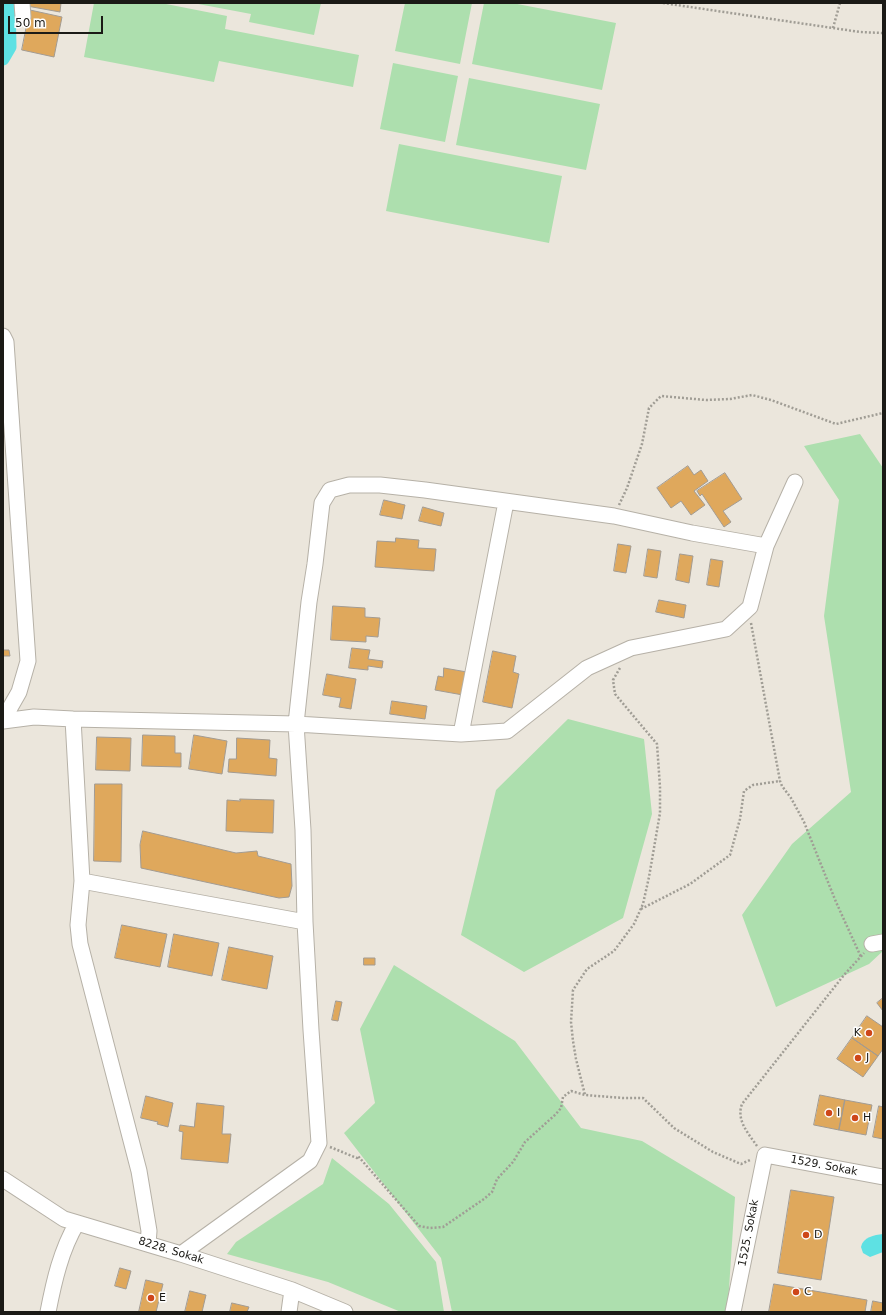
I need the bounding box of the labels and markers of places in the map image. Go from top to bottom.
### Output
place label: K [854,1026,861,1040]
marker: K [864,1028,874,1038]
place label: J [866,1051,869,1065]
marker: J [853,1053,863,1063]
place label: I [837,1106,840,1120]
marker: I [824,1108,834,1118]
place label: H [863,1111,871,1125]
marker: H [850,1113,860,1123]
place label: D [814,1228,822,1242]
marker: D [801,1230,811,1240]
place label: C [804,1285,812,1299]
marker: C [791,1287,801,1297]
place label: E [159,1291,166,1305]
marker: E [146,1293,156,1303]

